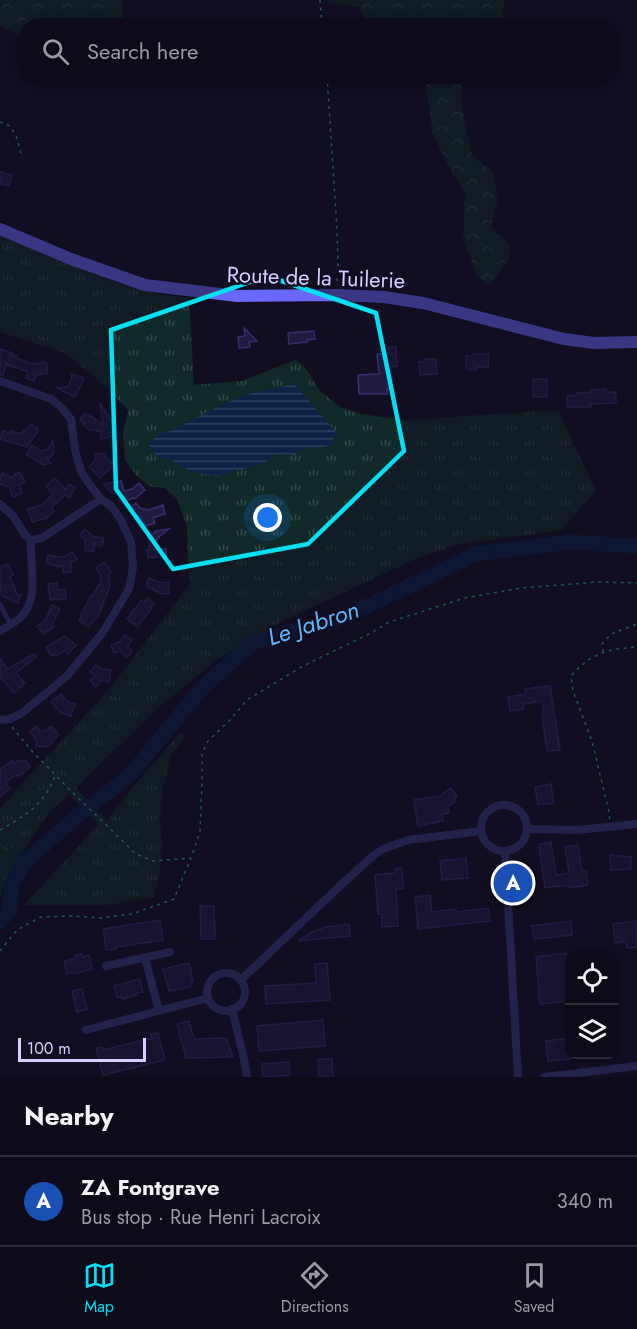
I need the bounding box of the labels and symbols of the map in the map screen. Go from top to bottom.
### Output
street label: Route de la Tuilerie [226,258,406,296]
your location [253,503,282,532]
water label: Le Jabron [263,592,363,654]
pin: A [494,860,532,906]
scale bar [18,1035,146,1062]

